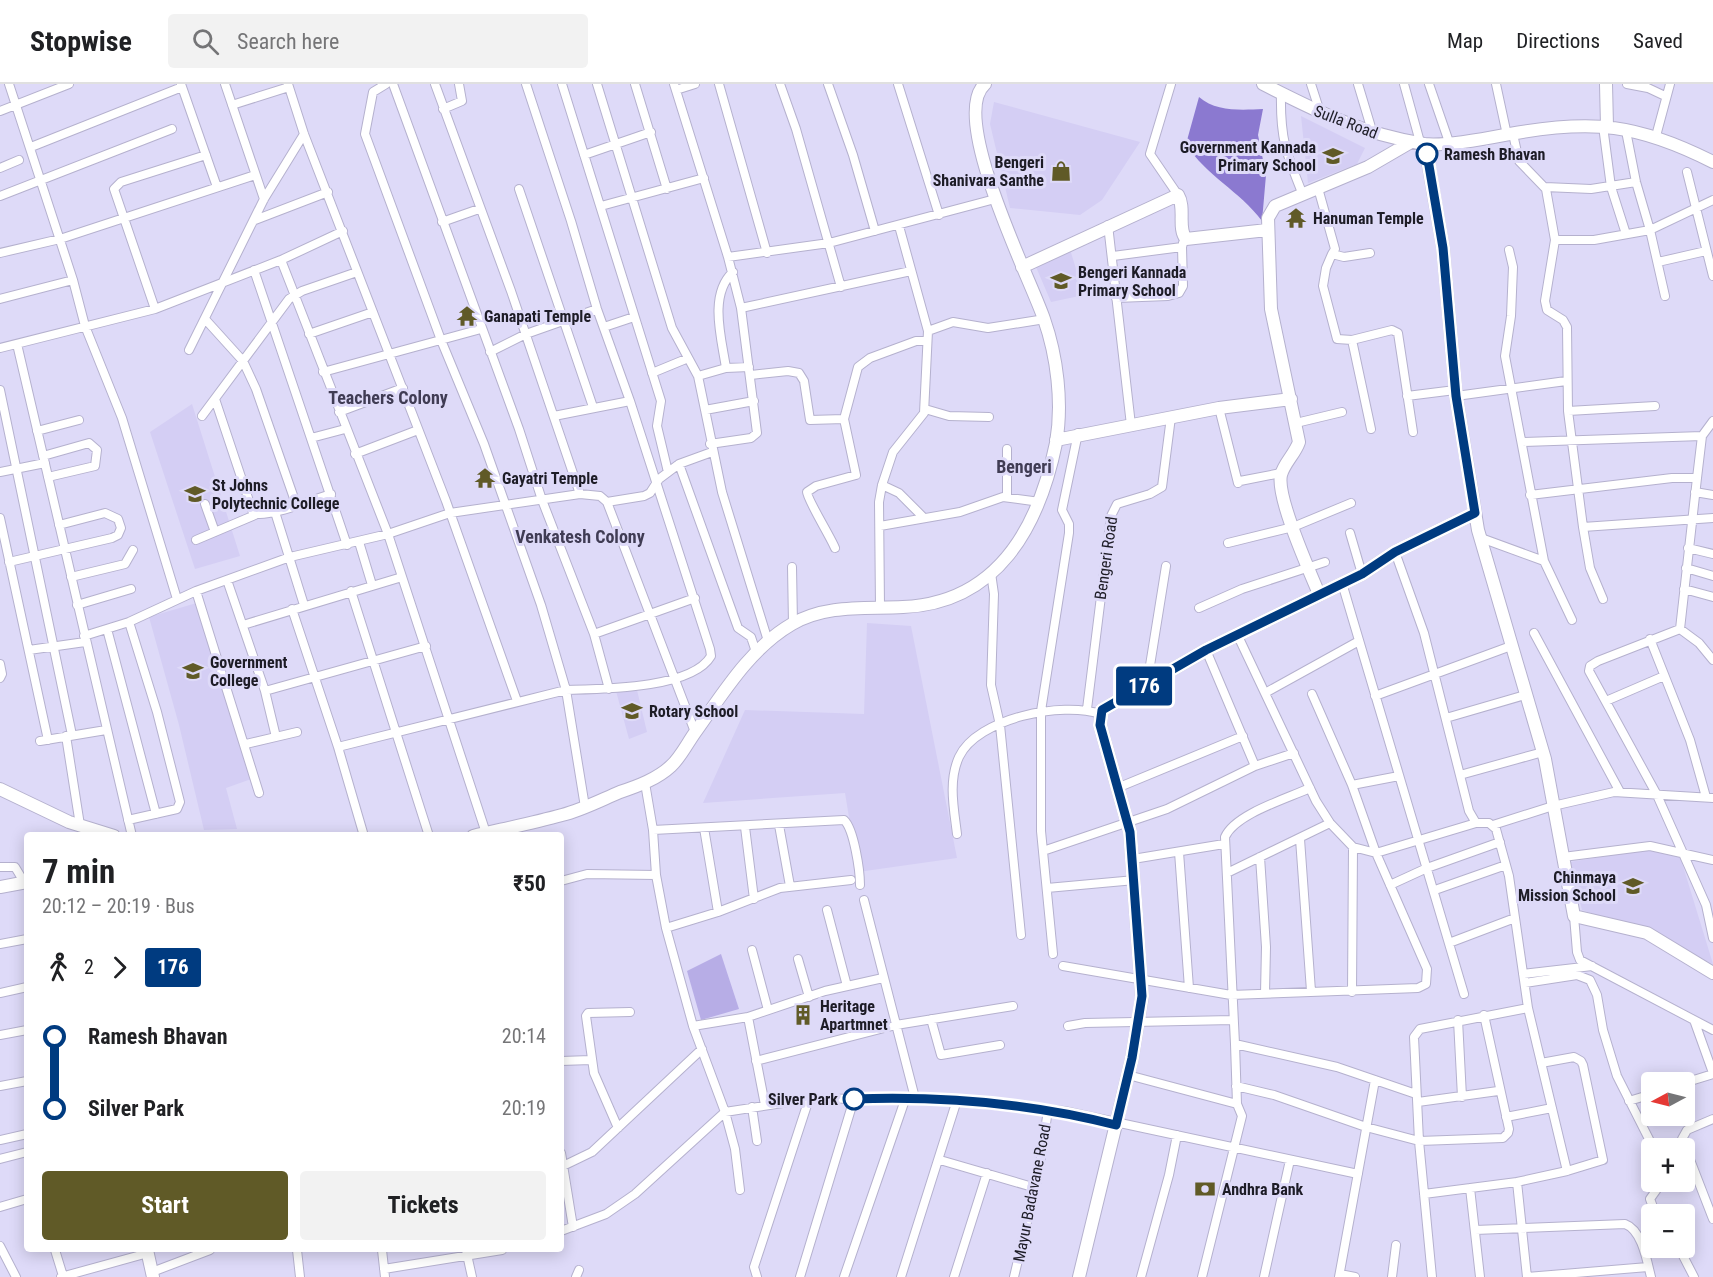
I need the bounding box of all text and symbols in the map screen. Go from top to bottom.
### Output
search box [168,14,588,68]
text: Stopwise [30,25,132,58]
icon: search [189,25,222,58]
text: Search here [237,29,339,54]
text: Map [1447,29,1483,53]
text: Directions [1516,29,1600,53]
text: Saved [1633,29,1683,53]
street label: Sulla Road [1311,101,1381,143]
place label: Government Kannada Primary School [1180,138,1316,175]
marker: Ramesh Bhavan [1416,143,1438,165]
school or university icon: Government Kannada Primary School [1321,144,1345,168]
place label: Ramesh Bhavan [1444,145,1546,164]
place label: Bengeri Shanivara Santhe [933,153,1044,190]
shop icon: Bengeri Shanivara Santhe [1049,159,1073,183]
temple icon: Hanuman Temple [1284,206,1308,230]
place label: Hanuman Temple [1313,209,1424,228]
place label: Bengeri Kannada Primary School [1078,263,1187,300]
school or university icon: Bengeri Kannada Primary School [1049,269,1073,293]
temple icon: Ganapati Temple [455,304,479,328]
place label: Ganapati Temple [484,307,591,326]
district label: Teachers Colony [328,387,448,408]
district label: Bengeri [996,456,1052,477]
temple icon: Gayatri Temple [473,466,497,490]
place label: Gayatri Temple [502,469,598,488]
place label: St Johns Polytechnic College [212,476,340,513]
school or university icon: St Johns Polytechnic College [183,482,207,506]
street label: Bengeri Road [1091,515,1121,601]
district label: Venkatesh Colony [515,526,645,547]
place label: Government College [210,653,288,690]
school or university icon: Government College [181,659,205,683]
line badge: 176 [1110,666,1178,706]
text: 176 [1128,674,1160,698]
school or university icon: Rotary School [620,699,644,723]
place label: Rotary School [649,702,738,721]
text: 7 min [42,852,115,891]
place label: Chinmaya Mission School [1518,868,1616,905]
text: ₹50 [513,871,546,896]
school or university icon: Chinmaya Mission School [1621,874,1645,898]
text: 20:12 – 20:19 · Bus [42,894,195,918]
icon: walk [42,951,75,984]
icon: forward [103,951,136,984]
text: 2 [84,955,94,979]
text: 176 [157,955,189,979]
place label: Heritage Apartmnet [820,997,888,1034]
building icon: Heritage Apartmnet [791,1003,815,1027]
text: Ramesh Bhavan [88,1024,228,1049]
text: 20:14 [502,1024,546,1048]
north arrow [1641,1072,1695,1126]
map controls [1641,1072,1695,1258]
marker: Silver Park [843,1088,865,1110]
place label: Silver Park [768,1090,838,1109]
text: Silver Park [88,1096,184,1121]
text: 20:19 [502,1096,546,1120]
street label: Mayur Badavane Road [1009,1123,1055,1263]
button: + [1641,1138,1695,1192]
button: Start [42,1171,288,1240]
button: Tickets [300,1171,546,1240]
bank icon: Andhra Bank [1193,1177,1217,1201]
place label: Andhra Bank [1222,1180,1304,1199]
button: − [1641,1204,1695,1258]

